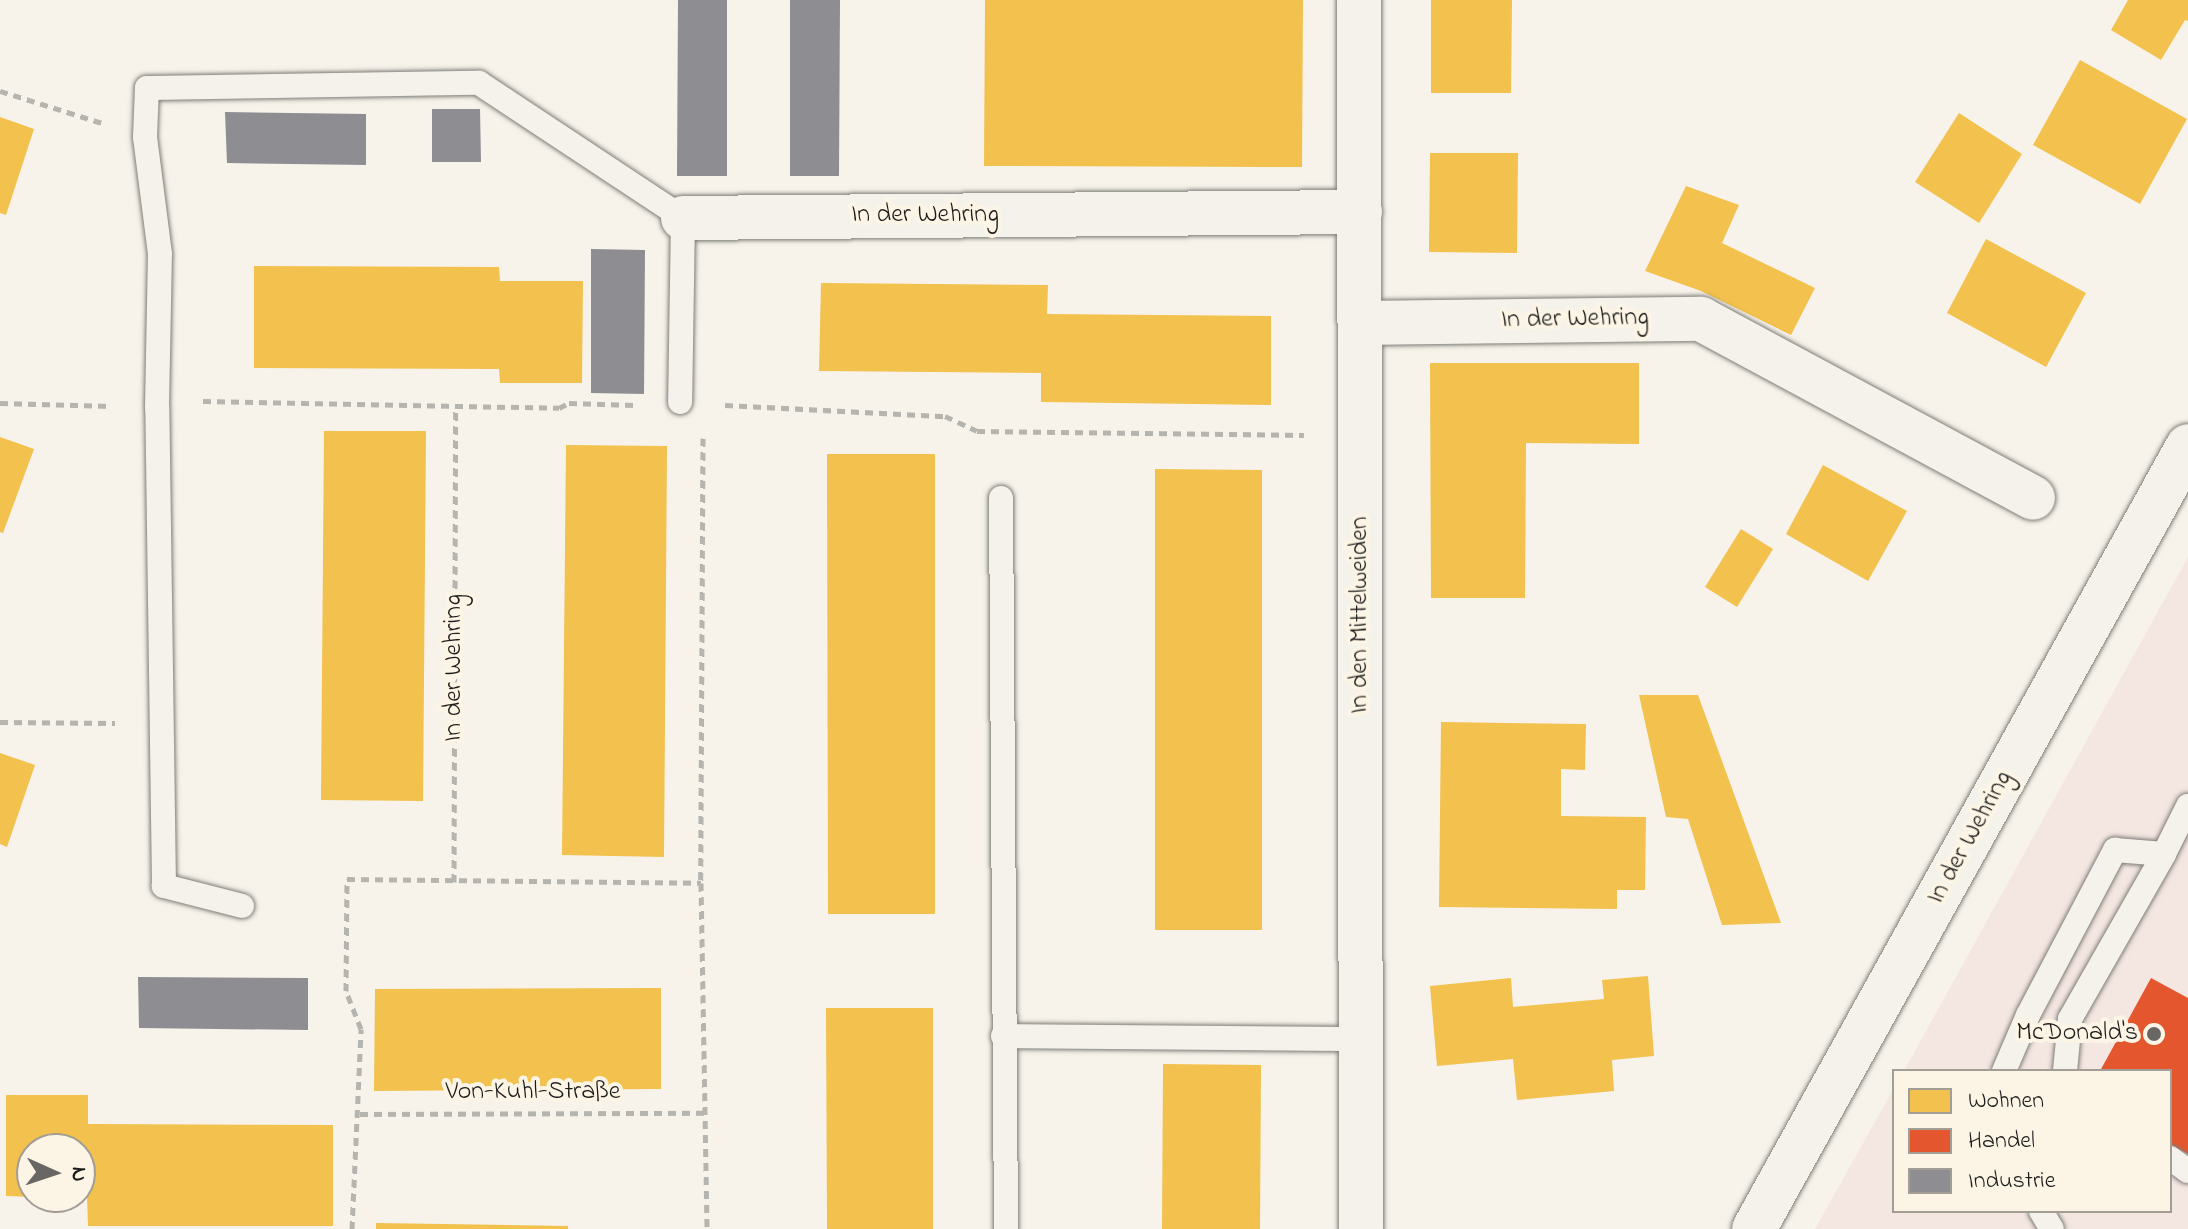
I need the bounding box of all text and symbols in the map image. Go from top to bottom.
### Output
street label: In der Wehring [851,200,999,232]
street label: In der Wehring [1501,303,1649,337]
street label: In den Mittelweiden [1345,516,1377,714]
street label: In der Wehring [439,594,471,742]
street label: In der Wehring [1922,766,2020,910]
place label: McDonald's [2016,1018,2138,1050]
marker: McDonald's [2145,1025,2163,1043]
legend [1892,1069,2172,1213]
street label: Von-Kuhl-Straße [446,1077,620,1109]
text: Wohnen [1968,1084,2044,1119]
text: Handel [1968,1124,2035,1159]
north arrow [16,1133,96,1213]
text: Industrie [1968,1164,2055,1199]
text: N [62,1166,94,1182]

